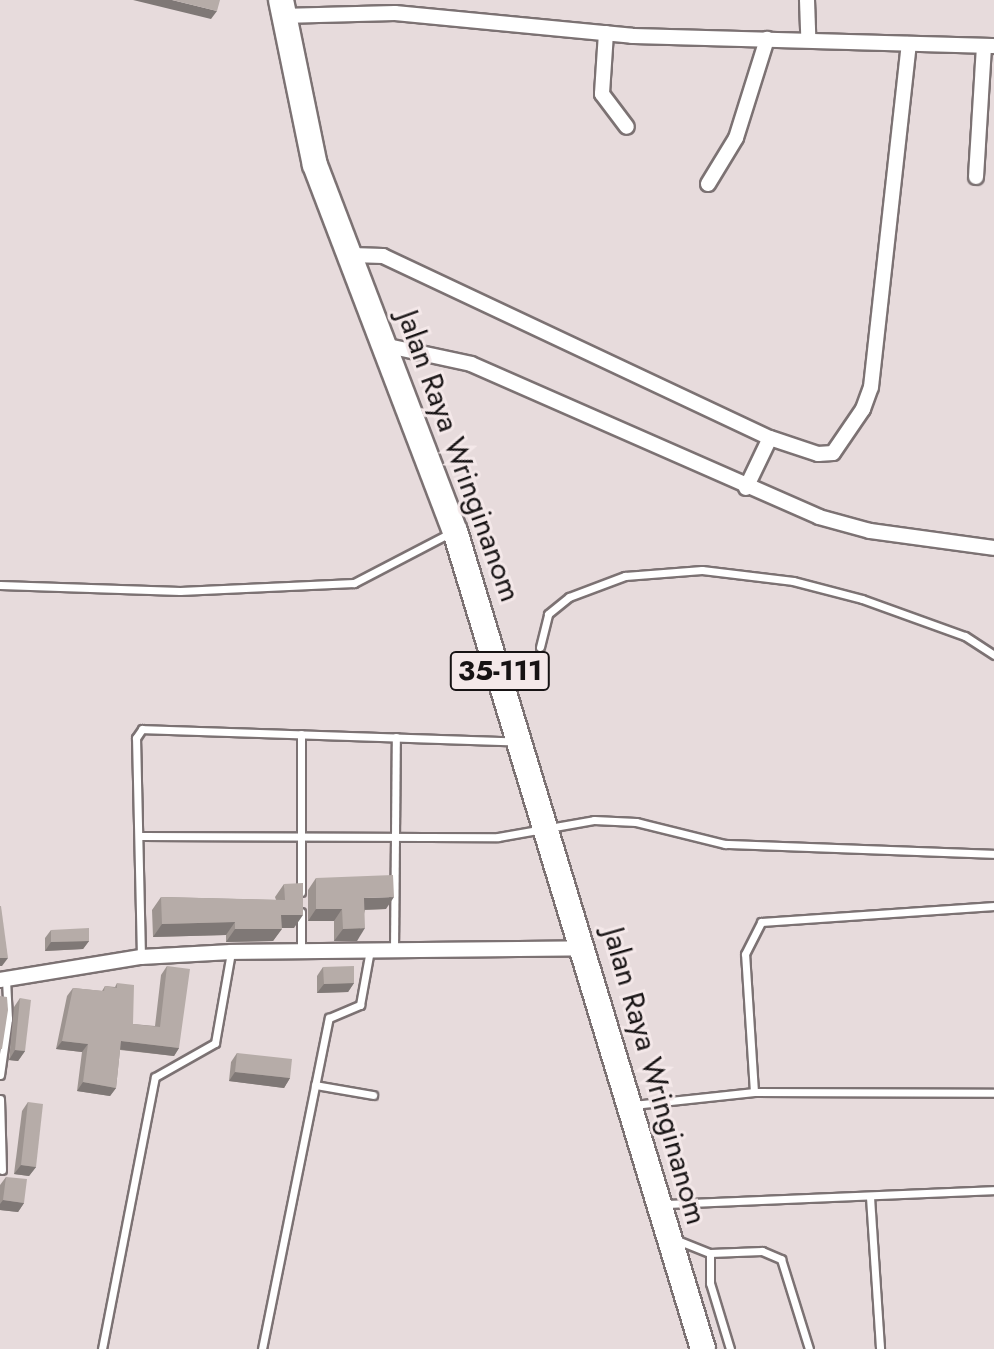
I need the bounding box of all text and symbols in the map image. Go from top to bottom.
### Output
street label: Jalan Raya Wringinanom [390,305,528,607]
road number: 35-111 [448,647,552,695]
street label: Jalan Raya Wringinanom [595,923,715,1229]

